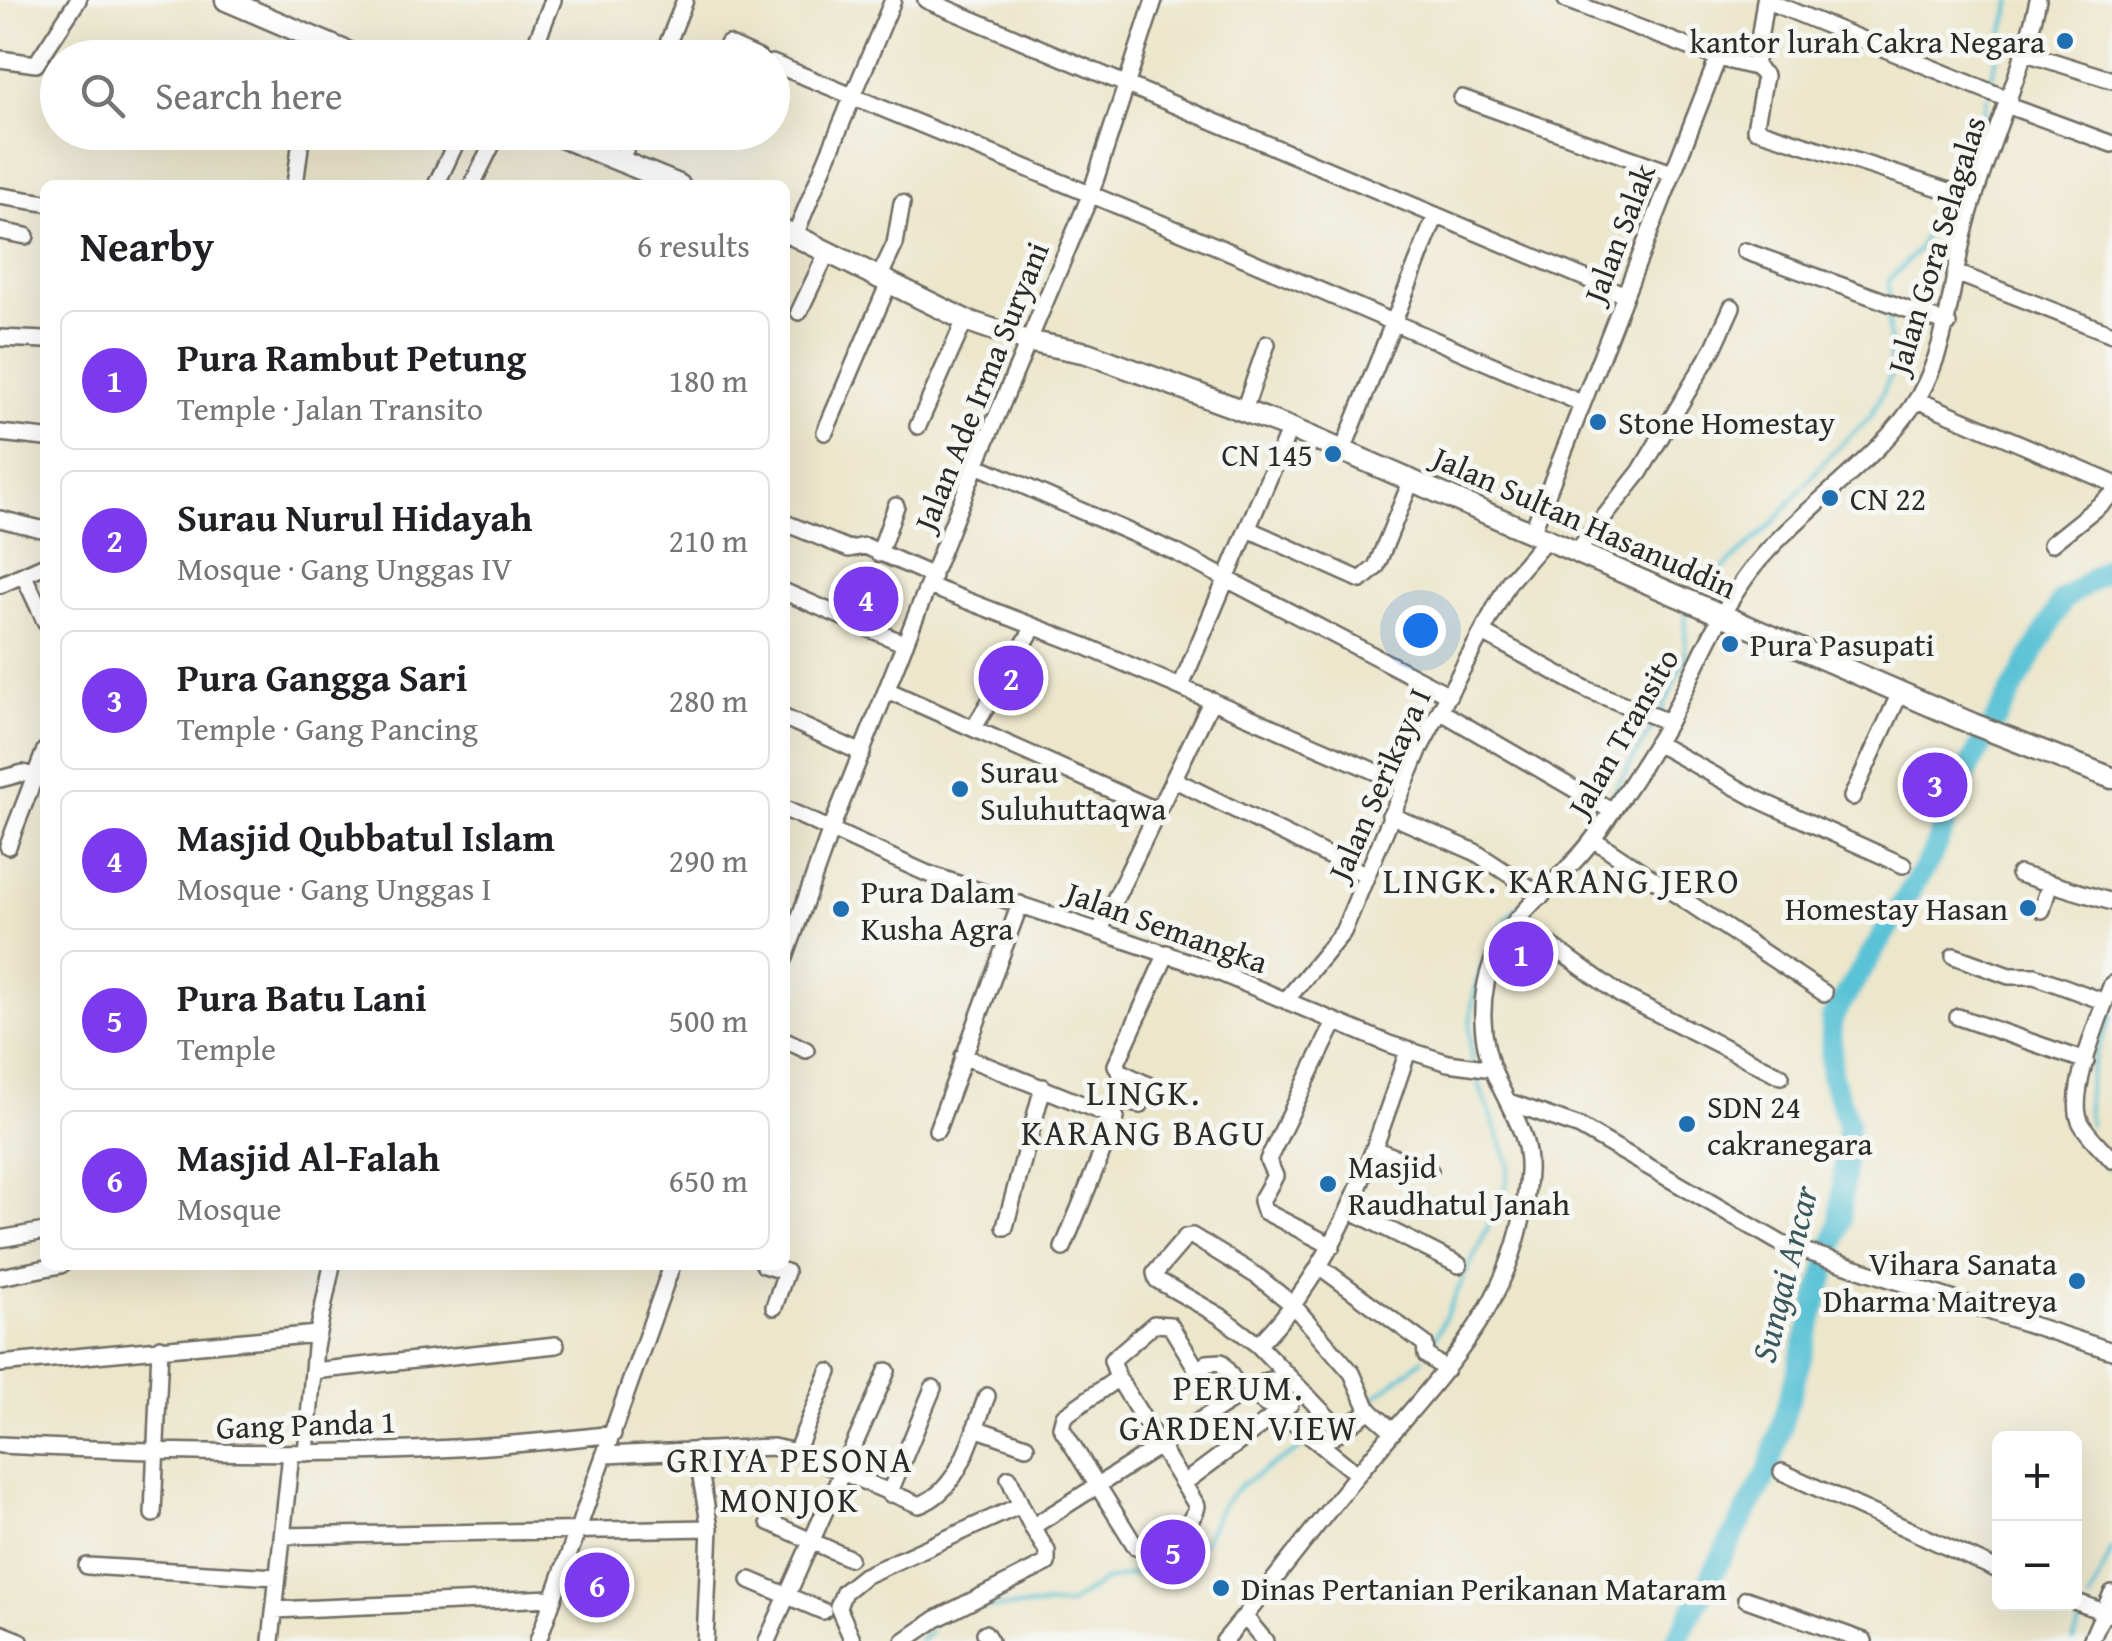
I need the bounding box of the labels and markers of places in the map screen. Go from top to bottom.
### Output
place label: kantor lurah Cakra Negara [1690,18,2045,65]
marker: kantor lurah Cakra Negara [2054,30,2076,52]
place label: Stone Homestay [1618,399,1835,446]
marker: Stone Homestay [1587,411,1609,433]
place label: CN 145 [1221,431,1313,478]
marker: CN 145 [1322,443,1344,465]
place label: CN 22 [1850,475,1926,522]
marker: CN 22 [1819,487,1841,509]
pin: 4 [834,562,898,636]
place label: Pura Pasupati [1750,621,1935,668]
marker: Pura Pasupati [1719,633,1741,655]
pin: 2 [978,640,1044,716]
place label: Surau Suluhuttaqwa [980,748,1166,832]
pin: 3 [1902,748,1968,822]
marker: Surau Suluhuttaqwa [949,778,971,800]
place label: Pura Dalam Kusha Agra [861,868,1015,952]
place label: Homestay Hasan [1785,885,2008,932]
marker: Homestay Hasan [2017,897,2039,919]
marker: Pura Dalam Kusha Agra [830,898,852,920]
pin: 1 [1488,916,1554,992]
place label: SDN 24 cakranegara [1707,1083,1873,1167]
marker: SDN 24 cakranegara [1676,1113,1698,1135]
place label: Masjid Raudhatul Janah [1348,1143,1570,1227]
marker: Masjid Raudhatul Janah [1317,1173,1339,1195]
place label: Vihara Sanata Dharma Maitreya [1823,1240,2057,1324]
marker: Vihara Sanata Dharma Maitreya [2066,1270,2088,1292]
pin: 5 [1140,1514,1206,1590]
pin: 6 [564,1548,630,1622]
place label: Dinas Pertanian Perikanan Mataram [1241,1565,1727,1612]
marker: Dinas Pertanian Perikanan Mataram [1210,1577,1232,1599]

